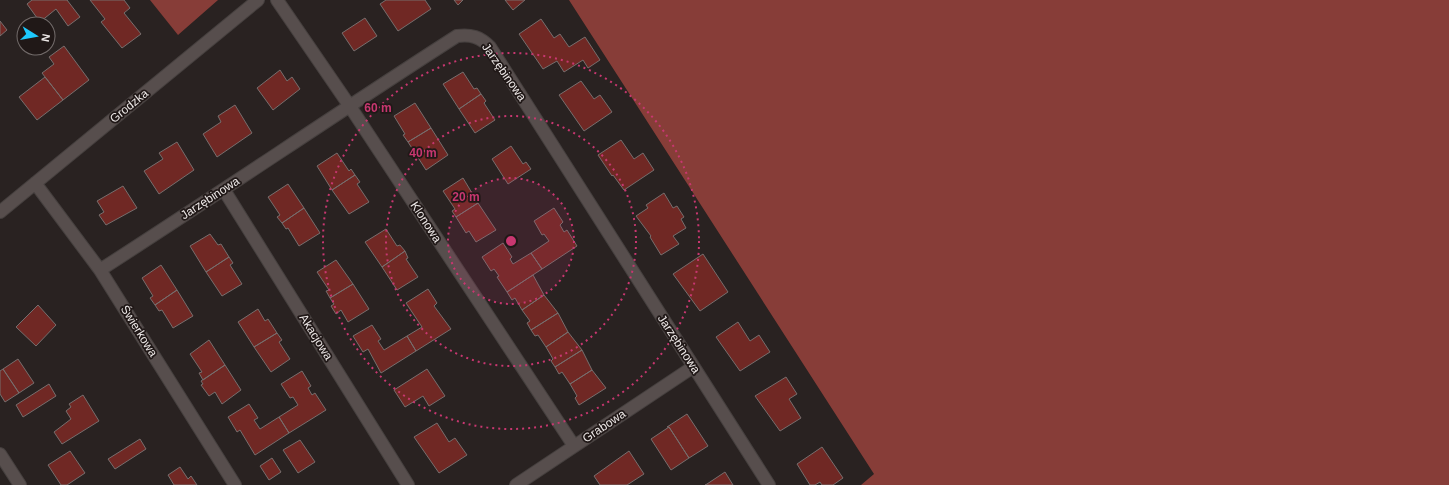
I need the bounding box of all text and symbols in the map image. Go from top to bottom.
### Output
north arrow [16,16,56,56]
text: N [39,33,52,43]
street label: Jarzębinowa [479,40,529,104]
street label: Grodzka [107,86,151,126]
text: 60 m [364,101,392,115]
text: 40 m [409,146,437,160]
street label: Jarzębinowa [178,174,242,222]
text: 20 m [452,190,480,204]
street label: Klonowa [408,199,445,245]
centre of rings [504,234,518,248]
street label: Świerkowa [118,302,161,360]
street label: Akacjowa [296,312,336,363]
street label: Jarzębinowa [655,312,703,376]
street label: Grabowa [580,406,628,445]

